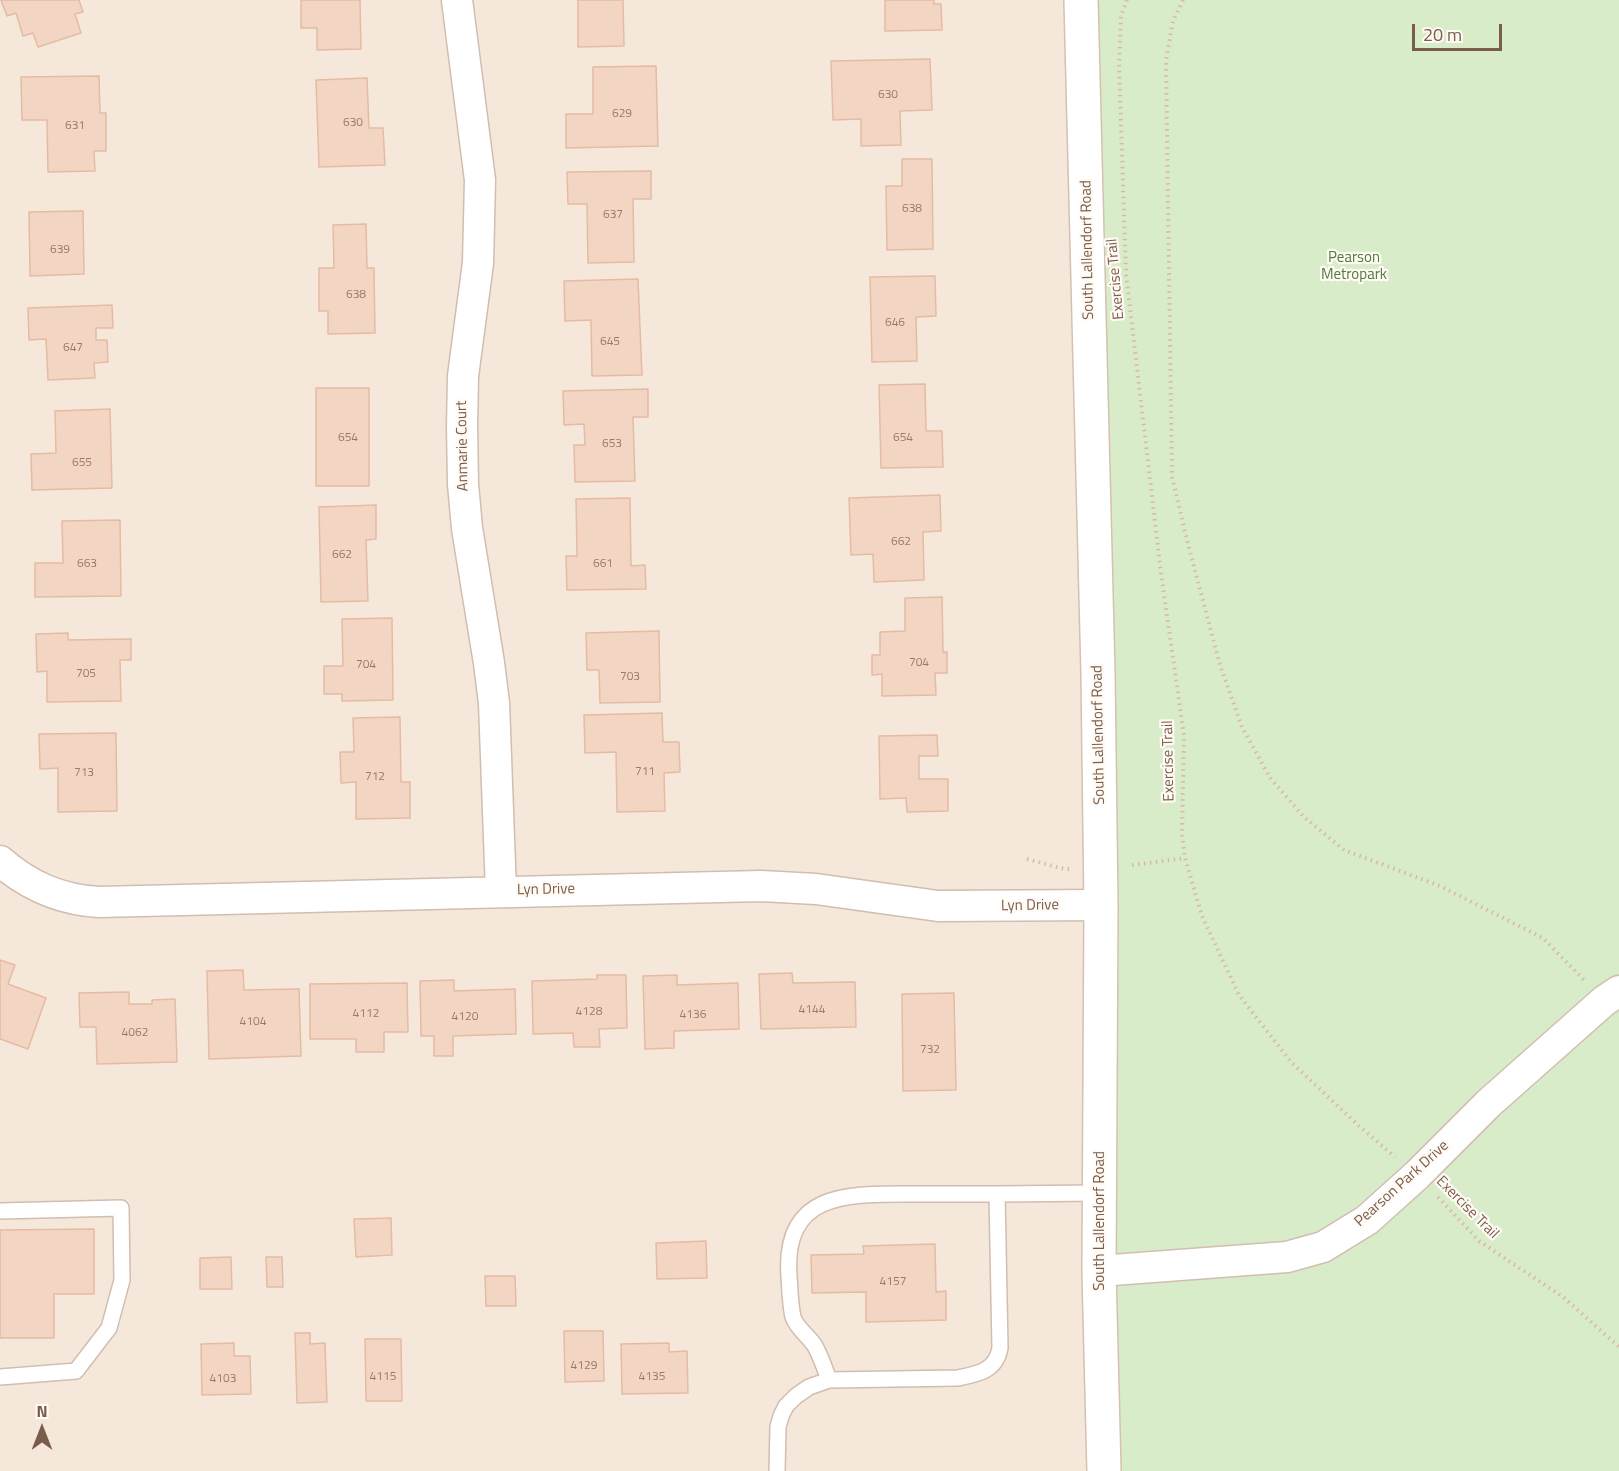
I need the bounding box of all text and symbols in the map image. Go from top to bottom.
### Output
scale bar [1415,12,1505,50]
text: 20 m [1423,21,1462,48]
house number: 630 [878,88,898,102]
house number: 629 [612,107,632,121]
house number: 630 [343,116,363,130]
house number: 631 [65,119,85,133]
street label: South Lallendorf Road [1078,180,1098,320]
house number: 638 [902,202,922,216]
house number: 637 [603,208,623,222]
street label: Exercise Trail [1103,238,1129,320]
house number: 639 [50,243,70,257]
park label: Pearson Metropark [1321,249,1387,284]
house number: 638 [346,288,366,302]
house number: 646 [885,316,905,330]
house number: 645 [600,335,620,349]
house number: 647 [63,341,83,355]
street label: Anmarie Court [453,400,473,492]
house number: 654 [338,431,358,445]
house number: 654 [893,431,913,445]
house number: 653 [602,437,622,451]
house number: 655 [72,456,92,470]
house number: 662 [891,535,911,549]
house number: 662 [332,548,352,562]
house number: 663 [77,557,97,571]
house number: 661 [593,557,613,571]
house number: 704 [909,656,929,670]
house number: 704 [356,658,376,672]
street label: South Lallendorf Road [1089,665,1109,805]
house number: 705 [76,667,96,681]
house number: 703 [620,670,640,684]
street label: Exercise Trail [1159,720,1179,802]
house number: 711 [635,765,655,779]
house number: 713 [74,766,94,780]
house number: 712 [365,770,385,784]
street label: Lyn Drive [517,880,575,900]
street label: Lyn Drive [1001,896,1059,916]
house number: 4144 [799,1003,825,1017]
house number: 4128 [576,1005,602,1019]
house number: 4112 [353,1007,379,1021]
house number: 4136 [680,1008,706,1022]
house number: 4120 [452,1010,478,1024]
house number: 4104 [240,1015,266,1029]
house number: 4062 [122,1026,148,1040]
house number: 732 [920,1043,940,1057]
street label: Pearson Park Drive [1351,1137,1453,1231]
street label: South Lallendorf Road [1091,1151,1109,1291]
street label: Exercise Trail [1432,1173,1502,1243]
house number: 4157 [880,1275,906,1289]
house number: 4129 [571,1359,597,1373]
house number: 4115 [370,1370,396,1384]
house number: 4135 [639,1370,665,1384]
house number: 4103 [210,1372,236,1386]
north arrow [12,1399,72,1459]
text: N [36,1399,48,1423]

